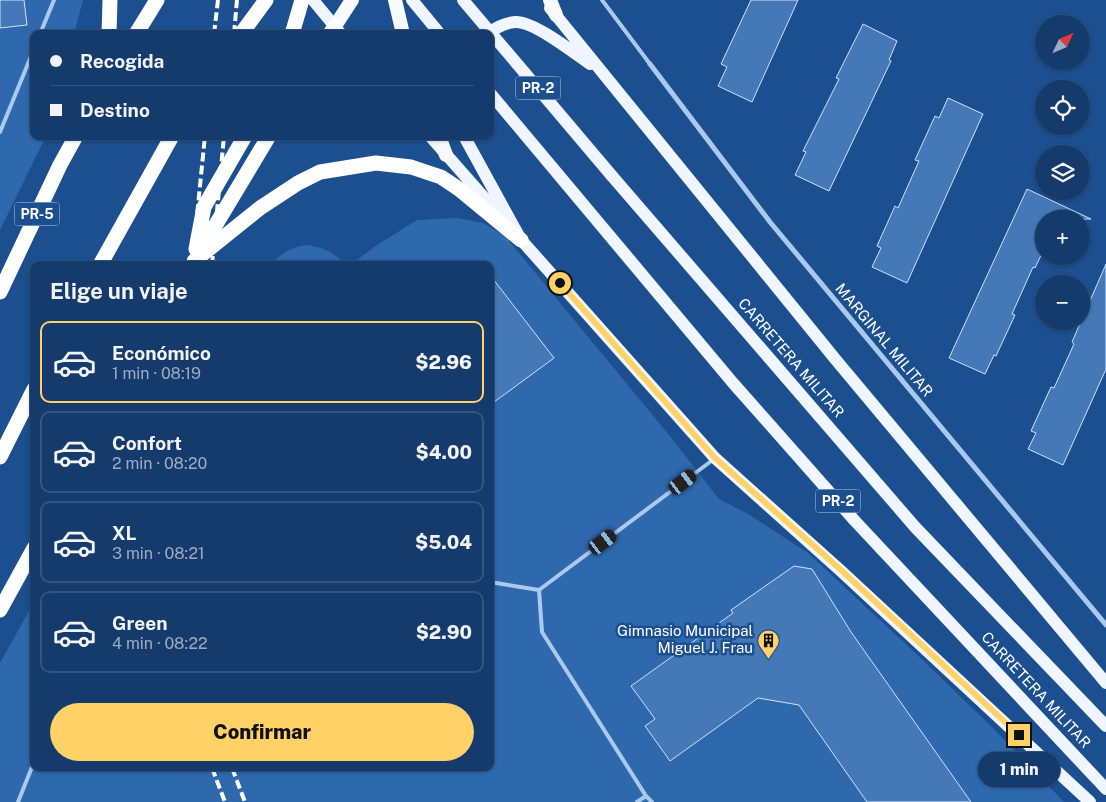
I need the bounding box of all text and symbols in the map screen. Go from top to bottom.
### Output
north arrow [1035,15,1090,70]
map controls [1035,15,1090,330]
text: Recogida [80,50,164,72]
road number: PR-2 [516,76,560,100]
button: locate [1035,80,1090,135]
text: Destino [80,99,150,121]
button: layers [1035,145,1090,200]
road number: PR-5 [15,202,60,225]
button: + [1035,210,1090,265]
route start [549,272,571,294]
button: − [1035,275,1090,330]
text: Elige un viaje [50,278,188,304]
street label: MARGINAL MILITAR [832,280,937,400]
street label: CARRETERA MILITAR [735,295,848,421]
icon: car [52,340,97,385]
text: Económico [112,342,211,364]
text: $2.96 [415,351,472,373]
text: 1 min · 08:19 [112,364,201,383]
icon: car [52,430,97,475]
text: Confort [112,432,182,454]
text: $4.00 [416,441,472,463]
text: 2 min · 08:20 [112,454,207,473]
car [666,467,699,497]
road number: PR-2 [816,490,860,512]
icon: car [52,520,97,565]
text: XL [112,522,137,544]
car [586,527,619,557]
text: $5.04 [415,531,472,553]
text: 3 min · 08:21 [112,544,204,563]
icon: car [52,610,97,655]
text: Green [112,612,167,634]
text: $2.90 [416,621,472,643]
place label: Gimnasio Municipal Miguel J. Frau [617,622,753,656]
building icon: Gimnasio Municipal Miguel J. Frau [757,628,781,659]
street label: CARRETERA MILITAR [978,628,1094,751]
text: 4 min · 08:22 [112,634,207,653]
button: Confirmar [50,703,474,761]
route end [1008,724,1030,746]
callout: 1 min [978,752,1060,788]
text: 1 min [999,760,1039,779]

